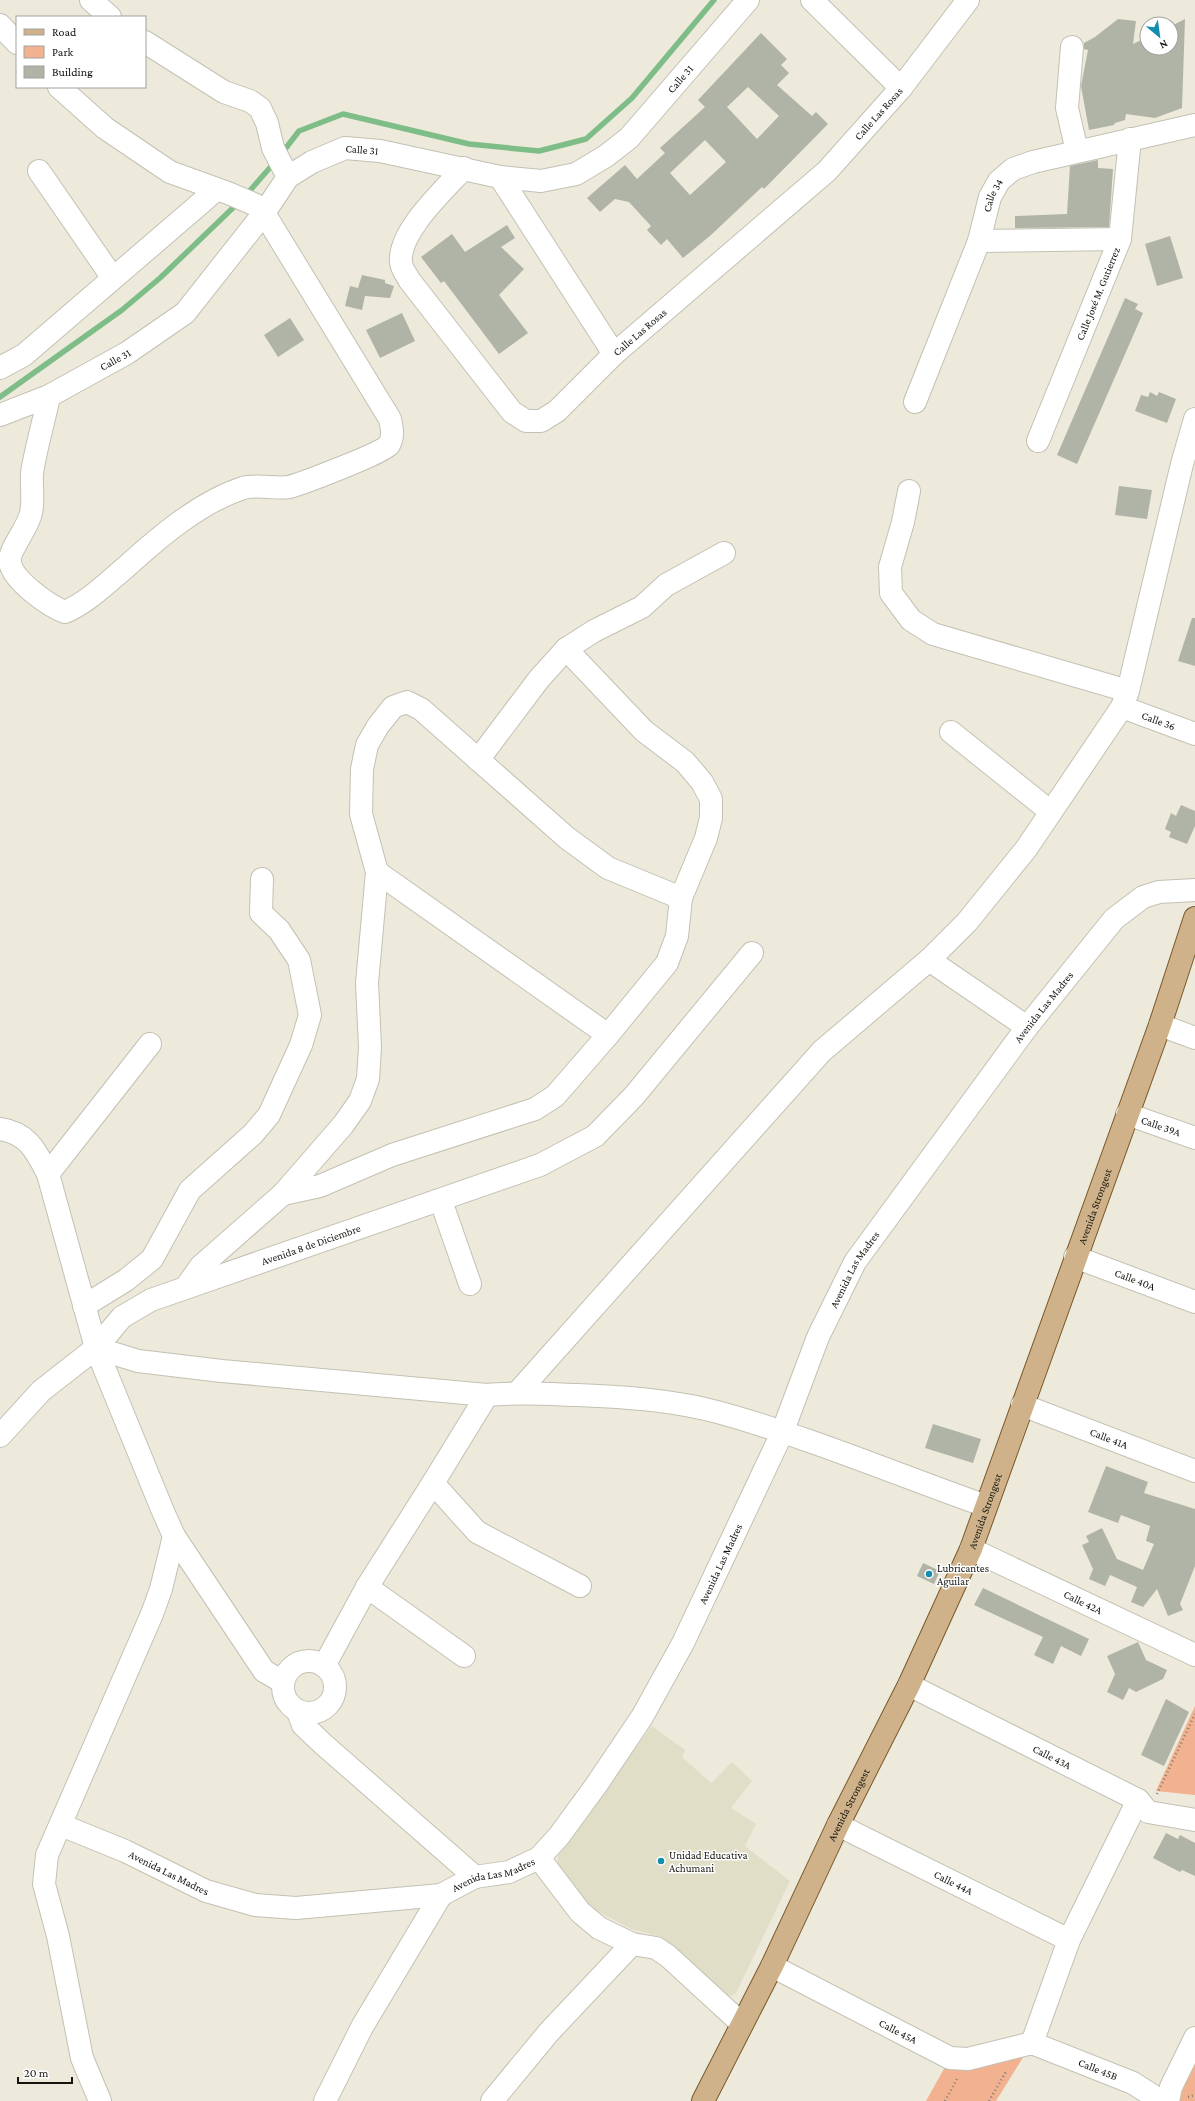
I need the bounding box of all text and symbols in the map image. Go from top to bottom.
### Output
legend [16,16,146,88]
north arrow [1139,16,1179,56]
text: Road [52,25,77,39]
text: N [1157,38,1170,52]
text: Park [52,45,74,59]
street label: Calle 31 [665,62,696,95]
text: Building [52,65,93,79]
street label: Calle Las Rosas [852,85,905,142]
street label: Calle 31 [345,142,379,157]
street label: Calle 34 [981,176,1005,213]
street label: Calle José M. Gutierrez [1074,245,1122,342]
street label: Calle Las Rosas [611,306,669,358]
street label: Calle 31 [98,346,133,373]
street label: Calle 36 [1140,709,1177,732]
street label: Avenida Las Madres [1012,969,1075,1045]
street label: Calle 39A [1140,1113,1183,1139]
street label: Avenida Strongest [1075,1167,1114,1246]
street label: Avenida 8 de Diciembre [260,1222,362,1267]
street label: Avenida Las Madres [827,1229,882,1310]
street label: Calle 40A [1113,1266,1158,1293]
street label: Calle 41A [1088,1425,1130,1451]
street label: Avenida Strongest [966,1471,1004,1551]
street label: Avenida Las Madres [696,1522,744,1606]
place label: Lubricantes Aguilar [937,1562,989,1588]
marker: Lubricantes Aguilar [924,1569,934,1579]
street label: Calle 42A [1062,1588,1105,1617]
street label: Calle 43A [1031,1742,1074,1772]
street label: Avenida Strongest [825,1766,872,1843]
street label: Avenida Las Madres [127,1848,210,1897]
place label: Unidad Educativa Achumani [669,1849,748,1874]
street label: Avenida Las Madres [450,1855,537,1894]
marker: Unidad Educativa Achumani [656,1856,666,1866]
street label: Calle 44A [932,1868,975,1897]
street label: Calle 45A [877,2016,920,2046]
street label: Calle 45B [1077,2056,1119,2082]
scale bar [18,2059,72,2085]
text: 20 m [24,2066,49,2080]

